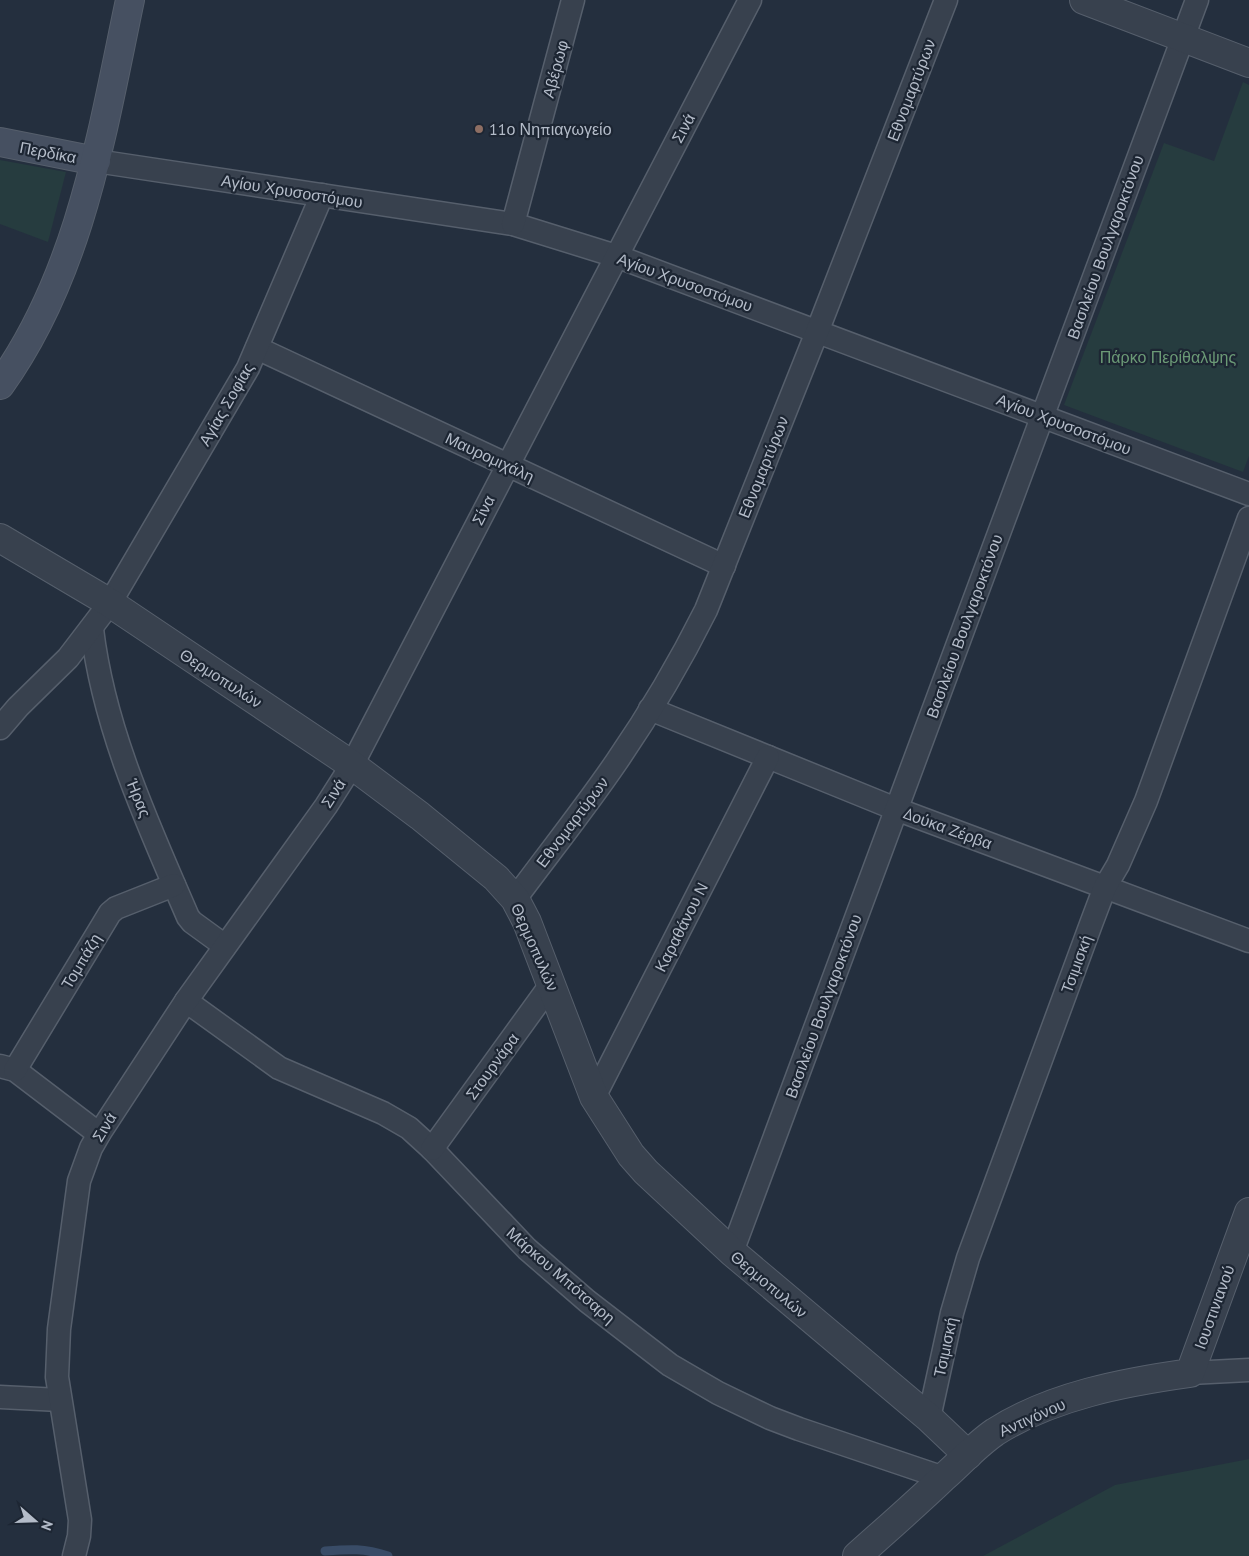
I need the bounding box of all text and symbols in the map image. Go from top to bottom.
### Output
street label: Εθνομαρτύρων [882,36,940,144]
street label: Αβέρωφ [538,38,572,100]
street label: Σινά [667,110,699,146]
place label: 11ο Νηπιαγωγείο [489,119,612,139]
marker: 11ο Νηπιαγωγείο [473,123,485,135]
street label: Περδίκα [18,137,78,167]
street label: Βασιλείου Βουλγαροκτόνου [1062,152,1148,342]
street label: Αγίου Χρυσοστόμου [220,170,364,212]
street label: Αγίου Χρυσοστόμου [615,248,755,316]
park label: Πάρκο Περίθαλψης [1100,347,1236,367]
street label: Αγίας Σοφίας [194,359,258,449]
street label: Αγίου Χρυσοστόμου [994,389,1134,459]
street label: Εθνομαρτύρων [733,413,793,521]
street label: Μαυρομιχάλη [442,428,538,486]
street label: Σίνα [467,492,499,528]
street label: Βασιλείου Βουλγαροκτόνου [921,531,1007,721]
street label: Θερμοπυλών [176,644,266,712]
street label: Εθνομαρτύρων [531,773,613,871]
street label: Ήρας [122,775,156,820]
street label: Σινά [316,775,350,811]
street label: Δούκα Ζέρβα [901,803,995,853]
street label: Καραθάνου Ν [650,879,712,975]
street label: Θερμοπυλών [507,900,563,994]
street label: Βασιλείου Βουλγαροκτόνου [780,911,866,1101]
street label: Τομπάζη [57,930,105,992]
street label: Τσιμισκή [1056,932,1096,996]
street label: Στουρνάρα [461,1029,523,1103]
street label: Σινά [88,1109,120,1145]
street label: Μάρκου Μπότσαρη [503,1222,619,1328]
street label: Θερμοπυλών [727,1246,811,1322]
street label: Ιουστινιανού [1190,1262,1238,1352]
street label: Τσιμισκή [929,1315,961,1379]
street label: Αντιγόνου [996,1393,1068,1441]
north arrow [10,1496,60,1546]
text: N [37,1518,57,1533]

